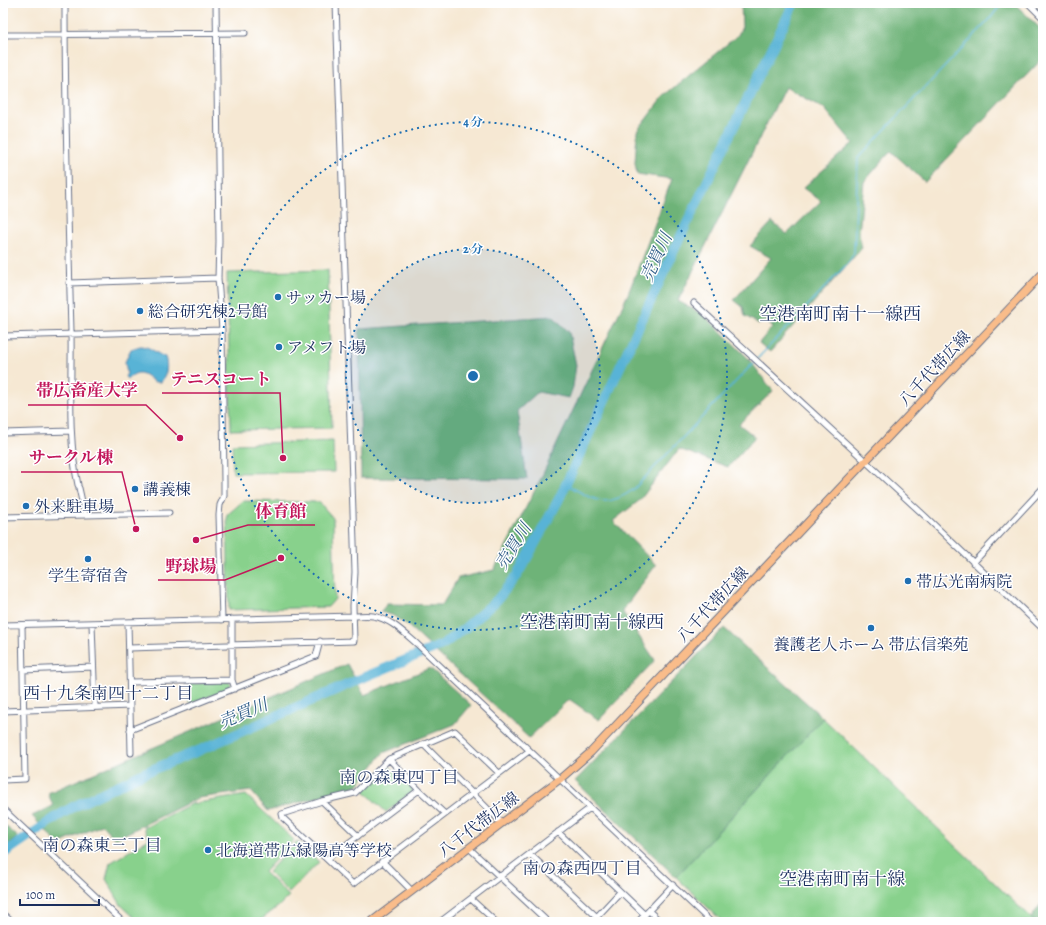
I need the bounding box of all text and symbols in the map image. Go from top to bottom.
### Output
text: 4 分 [463,114,483,130]
water label: 売買川 [635,227,678,285]
text: 2 分 [463,241,483,257]
place label: サッカー場 [286,287,366,309]
marker: サッカー場 [273,292,283,302]
place label: 総合研究棟2号館 [148,301,268,323]
district label: 空港南町南十一線西 [759,302,921,326]
marker: 総合研究棟2号館 [135,306,145,316]
street label: 八千代帯広線 [894,326,976,411]
place label: アメフト場 [287,337,366,359]
marker: アメフト場 [274,342,284,352]
callout: テニスコート [162,364,280,393]
text: テニスコート [170,368,272,391]
centre of rings [466,369,480,383]
callout: 帯広畜産大学 [28,376,146,405]
text: 帯広畜産大学 [36,379,138,402]
callout: サークル棟 [21,443,122,472]
text: サークル棟 [29,446,113,469]
place label: 講義棟 [143,479,191,501]
marker: 講義棟 [130,484,140,494]
place label: 外来駐車場 [34,496,114,518]
callout: 体育館 [248,496,315,525]
text: 体育館 [256,500,307,523]
marker: 外来駐車場 [21,501,31,511]
water label: 売買川 [490,517,538,574]
callout: 野球場 [158,551,225,580]
marker: 学生寄宿舎 [83,554,93,564]
text: 野球場 [166,555,217,578]
street label: 八千代帯広線 [672,562,754,647]
place label: 学生寄宿舎 [48,565,128,587]
place label: 帯広光南病院 [916,571,1012,593]
marker: 帯広光南病院 [903,576,913,586]
district label: 空港南町南十線西 [520,610,664,634]
marker: 養護老人ホーム 帯広信楽苑 [866,623,876,633]
place label: 養護老人ホーム 帯広信楽苑 [773,634,969,656]
district label: 西十九条南四十二丁目 [23,682,193,705]
water label: 売買川 [215,692,273,734]
district label: 南の森東四丁目 [340,766,459,789]
street label: 八千代帯広線 [434,787,524,862]
district label: 南の森東三丁目 [43,834,162,857]
place label: 北海道帯広緑陽高等学校 [216,840,392,862]
marker: 北海道帯広緑陽高等学校 [203,845,213,855]
district label: 南の森西四丁目 [523,857,642,880]
district label: 空港南町南十線 [779,867,905,891]
scale bar [20,881,99,907]
text: 100 m [26,887,55,903]

